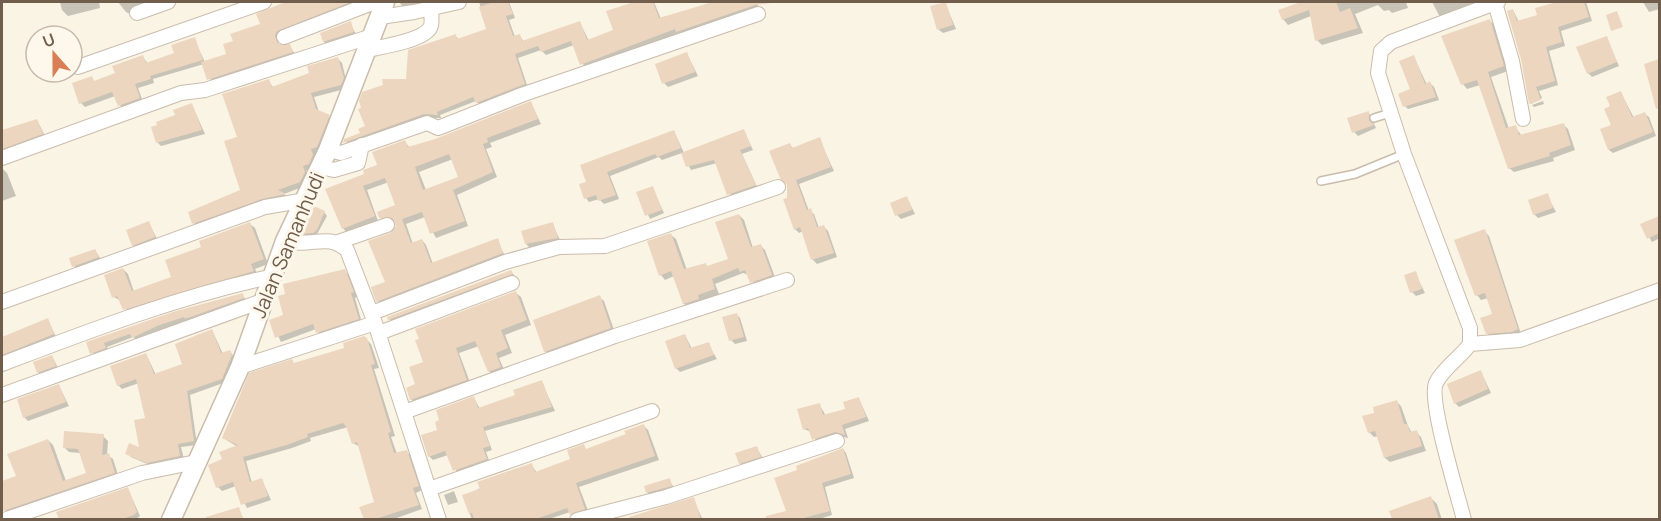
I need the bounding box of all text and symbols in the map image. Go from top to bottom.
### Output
north arrow [24,24,84,84]
text: U [39,28,58,52]
street label: Jalan Samanhudi [245,168,330,322]

